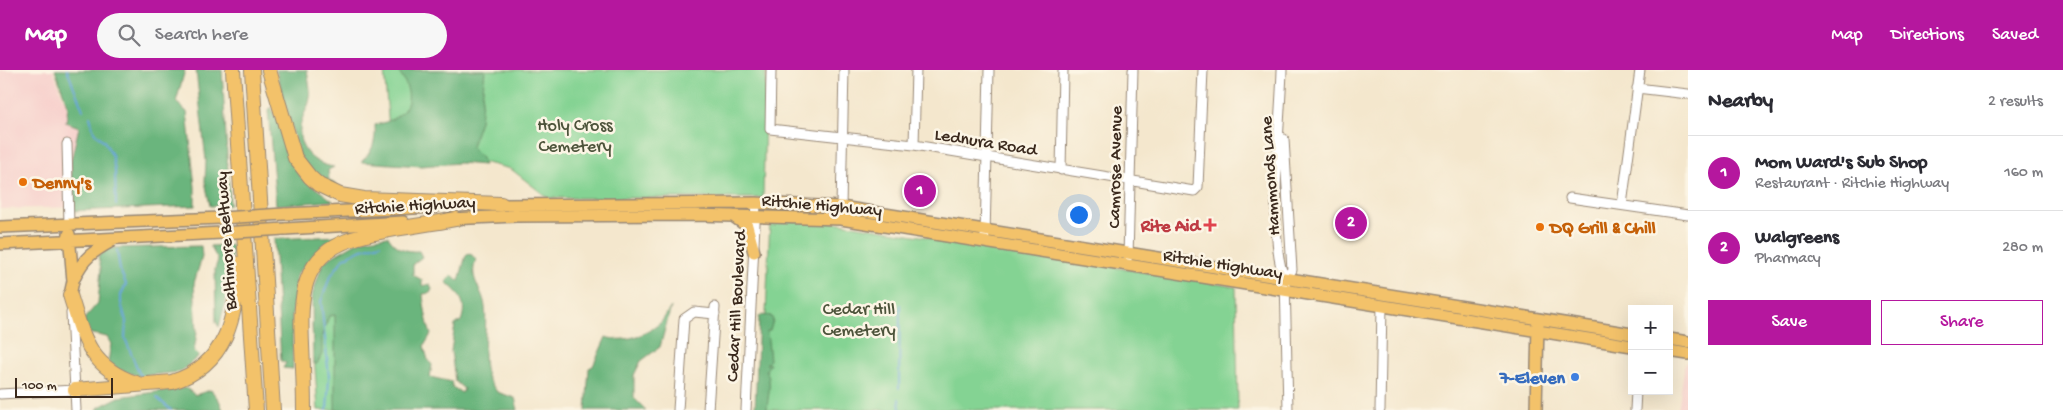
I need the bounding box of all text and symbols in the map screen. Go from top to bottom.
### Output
search box [97,13,447,58]
text: Map [25,21,67,50]
icon: search [115,21,143,49]
text: Search here [155,24,248,47]
text: Map [1831,25,1863,46]
text: Directions [1891,25,1964,46]
text: Saved [1992,25,2038,46]
text: Nearby [1708,90,1773,115]
text: 2 results [1988,93,2043,112]
street label: Camrose Avenue [1105,105,1128,228]
street label: Hammonds Lane [1257,115,1286,236]
park label: Holy Cross Cemetery [537,116,614,158]
street label: Lednura Road [933,125,1040,162]
text: Mom Ward's Sub Shop [1755,152,1927,175]
text: 1 [1721,164,1727,183]
text: 160 m [2004,164,2043,183]
street label: Baltimore Beltway [212,171,243,312]
pin: 1 [904,172,936,210]
place label: Denny's [31,174,93,195]
text: Restaurant · Ritchie Highway [1755,175,1949,194]
marker: Denny's [17,176,29,188]
street label: Ritchie Highway [761,191,883,222]
street label: Ritchie Highway [354,193,476,220]
your location [1066,202,1092,228]
pin: 2 [1335,204,1367,242]
place label: Rite Aid [1140,217,1202,238]
marker: Rite Aid [1204,219,1216,231]
place label: DQ Grill & Chill [1548,219,1656,240]
marker: DQ Grill & Chill [1534,221,1546,233]
text: Walgreens [1755,227,1839,250]
street label: Cedar Hill Boulevard [723,228,752,382]
text: 2 [1720,239,1728,258]
text: 280 m [2002,239,2043,258]
street label: Ritchie Highway [1161,246,1284,285]
text: Pharmacy [1755,250,1821,269]
park label: Cedar Hill Cemetery [823,300,896,342]
button: Save [1708,300,1871,345]
button: Share [1881,300,2043,345]
map controls [1628,305,1673,395]
button: + [1628,305,1673,350]
button: − [1628,350,1673,395]
place label: 7-Eleven [1499,369,1565,390]
marker: 7-Eleven [1569,371,1581,383]
scale bar [15,375,112,398]
text: 100 m [22,378,57,395]

